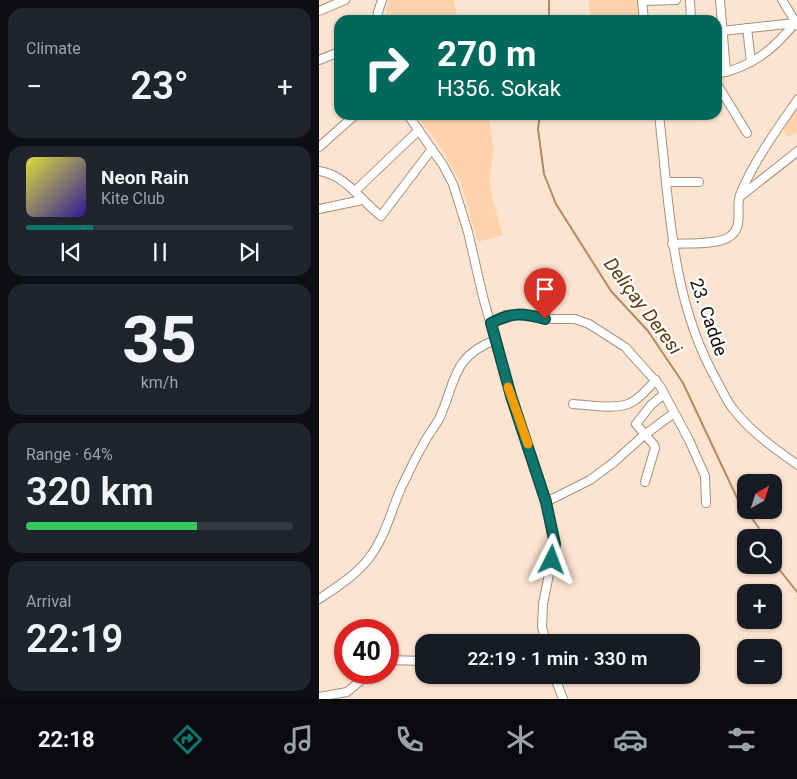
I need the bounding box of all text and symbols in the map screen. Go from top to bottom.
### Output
text: 270 m [437,34,536,75]
icon: right [354,35,419,100]
text: Climate [26,39,81,58]
text: 23° [131,64,189,108]
text: − [26,70,42,103]
text: + [277,70,293,103]
text: H356. Sokak [437,76,561,101]
text: Neon Rain [101,166,189,189]
text: Kite Club [101,189,165,208]
icon: previous [57,238,85,266]
icon: pause [146,238,174,266]
icon: next [235,238,263,266]
water label: Deliçay Deresi [599,253,687,359]
pin [524,268,566,319]
icon: arrive [531,275,559,303]
street label: 23. Cadde [686,275,732,359]
text: 35 [122,302,197,378]
text: km/h [141,373,178,392]
text: Range · 64% [26,445,113,464]
text: 320 km [26,470,154,514]
north arrow [737,474,781,519]
map controls [737,474,782,684]
button: search [737,529,782,574]
position arrow [525,533,577,585]
button: + [737,584,782,629]
text: Arrival [26,592,71,611]
text: 22:19 [26,617,123,661]
speed limit sign: 40 [334,619,399,684]
button: − [737,639,782,684]
text: 22:19 · 1 min · 330 m [467,647,648,670]
icon: directions [170,722,205,757]
icon: music [281,722,316,757]
icon: phone [392,722,427,757]
icon: climate [503,722,538,757]
icon: car [613,722,648,757]
icon: filters [724,722,759,757]
text: 22:18 [38,727,95,752]

